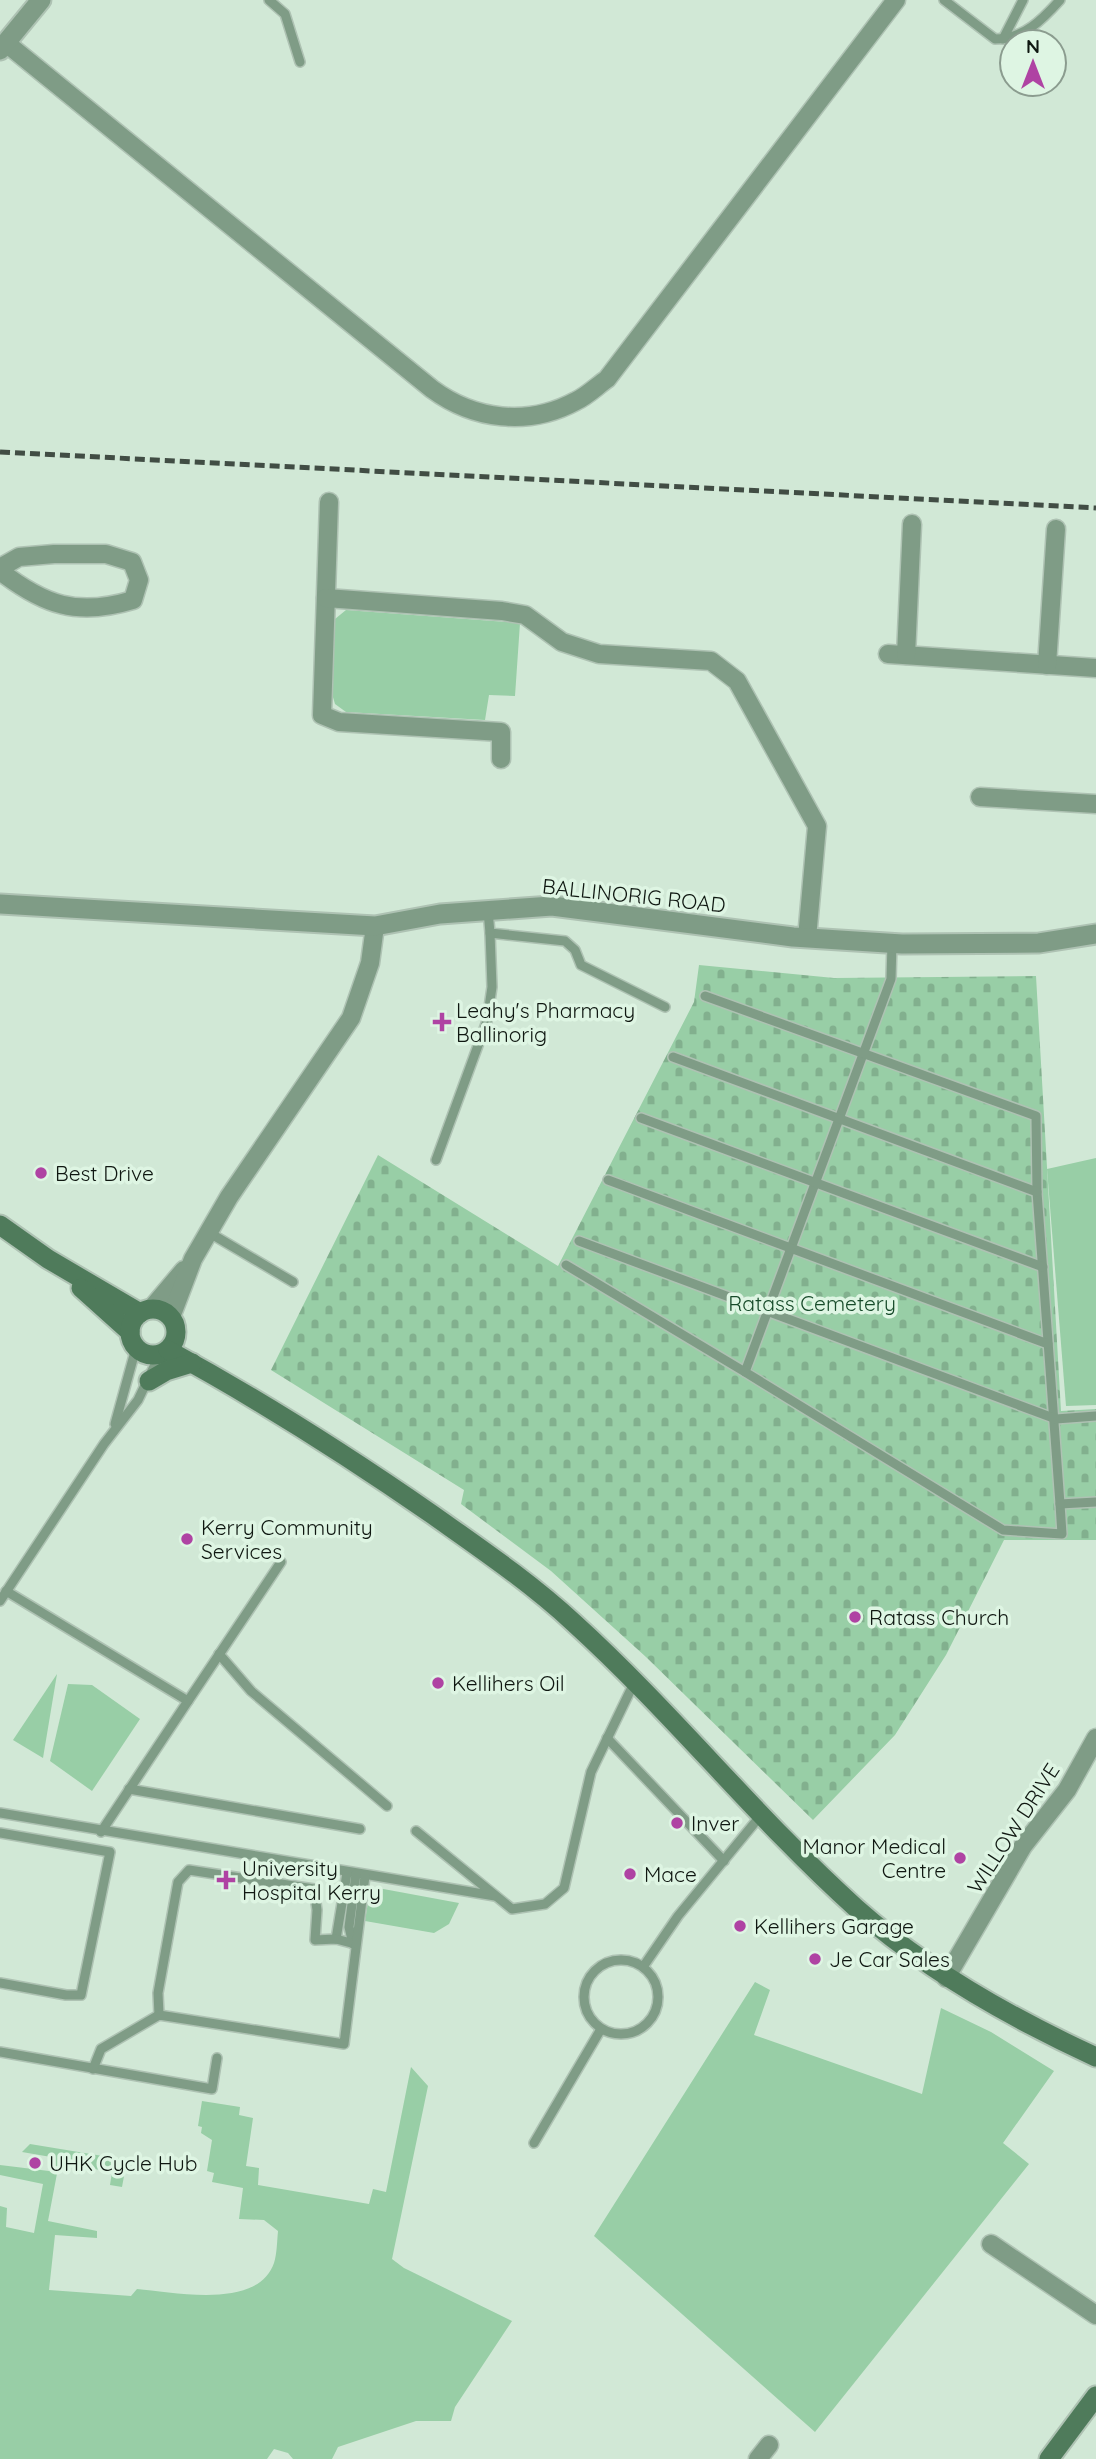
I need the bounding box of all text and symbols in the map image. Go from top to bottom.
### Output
north arrow [998,28,1068,98]
text: N [1026,34,1040,58]
street label: BALLINORIG ROAD [541,872,727,918]
place label: Leahy's Pharmacy Ballinorig [456,997,635,1047]
marker: Leahy's Pharmacy Ballinorig [434,1014,450,1030]
place label: Best Drive [55,1160,154,1186]
marker: Best Drive [33,1165,49,1181]
park label: Ratass Cemetery [728,1290,896,1316]
place label: Kerry Community Services [201,1514,373,1564]
marker: Kerry Community Services [179,1531,195,1547]
place label: Ratass Church [869,1604,1009,1630]
marker: Ratass Church [847,1609,863,1625]
place label: Kellihers Oil [452,1670,565,1696]
marker: Kellihers Oil [430,1675,446,1691]
street label: WILLOW DRIVE [961,1758,1065,1898]
place label: Inver [691,1810,739,1836]
marker: Inver [669,1815,685,1831]
place label: Manor Medical Centre [802,1833,946,1883]
marker: Manor Medical Centre [952,1850,968,1866]
place label: University Hospital Kerry [242,1855,381,1905]
place label: Mace [644,1861,697,1887]
marker: Mace [622,1866,638,1882]
marker: University Hospital Kerry [216,1870,236,1890]
place label: Kellihers Garage [754,1913,914,1939]
marker: Kellihers Garage [732,1918,748,1934]
place label: Je Car Sales [829,1946,950,1972]
marker: Je Car Sales [807,1951,823,1967]
place label: UHK Cycle Hub [49,2150,197,2176]
marker: UHK Cycle Hub [27,2155,43,2171]

